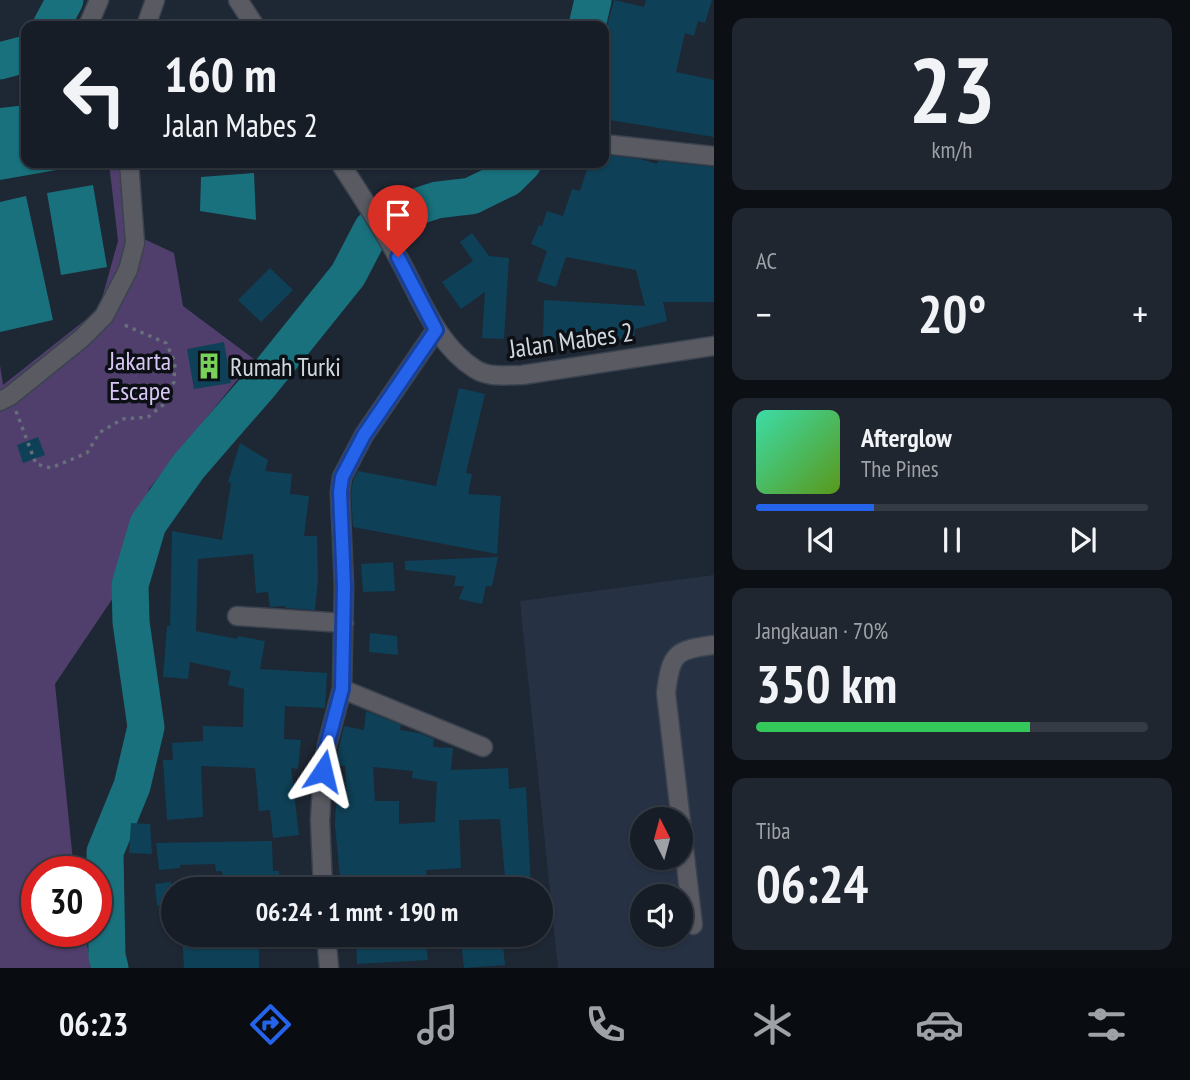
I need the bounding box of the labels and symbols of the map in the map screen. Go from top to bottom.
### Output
pin [368,185,428,257]
street label: Jalan Mabes 2 [506,315,635,365]
park label: Jakarta Escape [108,344,171,407]
place label: Rumah Turki [230,350,341,383]
building icon: Rumah Turki [194,351,224,381]
position arrow [286,734,360,808]
north arrow [630,807,693,870]
speed limit sign: 30 [21,856,112,947]

